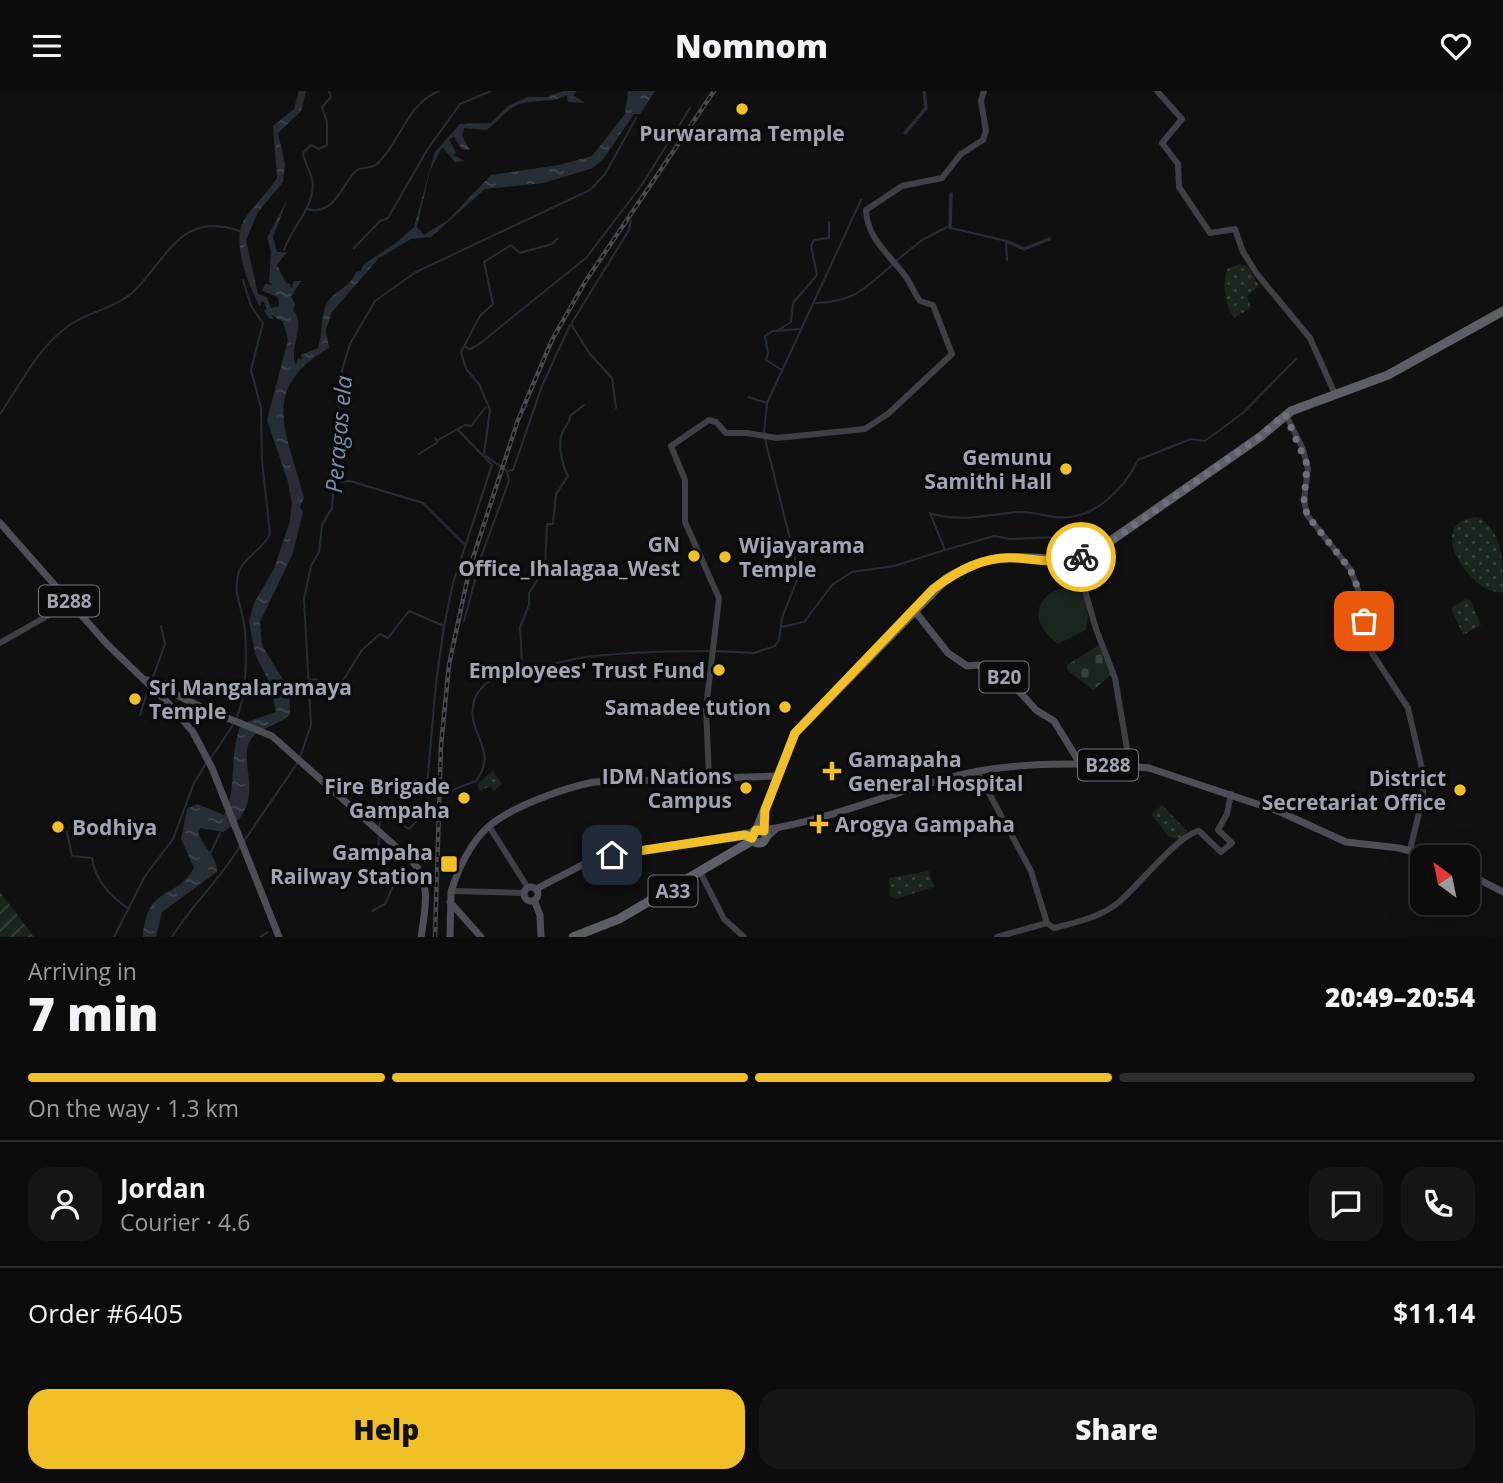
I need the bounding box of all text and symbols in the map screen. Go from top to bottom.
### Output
text: Nomnom [675,24,828,67]
icon: menu [28,27,66,65]
icon: heart [1437,27,1475,65]
marker: Purwarama Temple [734,101,750,117]
place label: Purwarama Temple [639,119,845,147]
water label: Peragas ela [317,374,359,494]
place label: Gemunu Samithi Hall [924,443,1052,495]
marker: Gemunu Samithi Hall [1058,461,1074,477]
courier [1046,522,1116,592]
place label: GN Office_Ihalagaa_West [458,530,680,582]
place label: Wijayarama Temple [739,531,865,583]
icon: bike [1062,538,1100,576]
marker: GN Office_Ihalagaa_West [686,548,702,564]
marker: Wijayarama Temple [717,549,733,565]
road number: B288 [39,586,99,617]
pin [1334,591,1394,651]
icon: bag [1345,602,1383,640]
place label: Employees' Trust Fund [469,656,705,684]
road number: B20 [979,661,1028,692]
marker: Employees' Trust Fund [711,662,727,678]
place label: Sri Mangalaramaya Temple [149,673,352,725]
marker: Sri Mangalaramaya Temple [127,691,143,707]
place label: Samadee tution [605,693,771,721]
marker: Samadee tution [777,699,793,715]
place label: Gamapaha General Hospital [848,745,1023,797]
road number: B288 [1078,750,1138,781]
marker: Gamapaha General Hospital [822,761,842,781]
place label: IDM Nations Campus [602,762,732,814]
place label: District Secretariat Office [1262,764,1446,816]
place label: Fire Brigade Gampaha [324,772,450,824]
marker: IDM Nations Campus [738,780,754,796]
marker: District Secretariat Office [1452,782,1468,798]
marker: Fire Brigade Gampaha [456,790,472,806]
place label: Arogya Gampaha [835,810,1015,838]
place label: Bodhiya [72,813,157,841]
marker: Arogya Gampaha [809,814,829,834]
marker: Bodhiya [50,819,66,835]
pin [582,825,642,885]
icon: home [593,836,631,874]
place label: Gampaha Railway Station [270,838,433,890]
north arrow [1410,845,1480,915]
map controls [1410,845,1480,915]
marker: Gampaha Railway Station [439,854,459,874]
road number: A33 [648,876,698,907]
text: Arriving in [28,955,137,987]
text: 20:49–20:54 [1325,979,1475,1015]
text: 7 min [28,982,159,1044]
text: On the way · 1.3 km [28,1092,239,1124]
button: person [28,1167,102,1241]
button: chat [1309,1167,1383,1241]
button: phone [1401,1167,1475,1241]
text: Jordan [120,1170,206,1206]
text: Courier · 4.6 [120,1206,250,1238]
text: Order #6405 [28,1295,183,1331]
text: $11.14 [1393,1295,1475,1331]
button: Help [28,1389,745,1469]
button: Share [759,1389,1475,1469]

